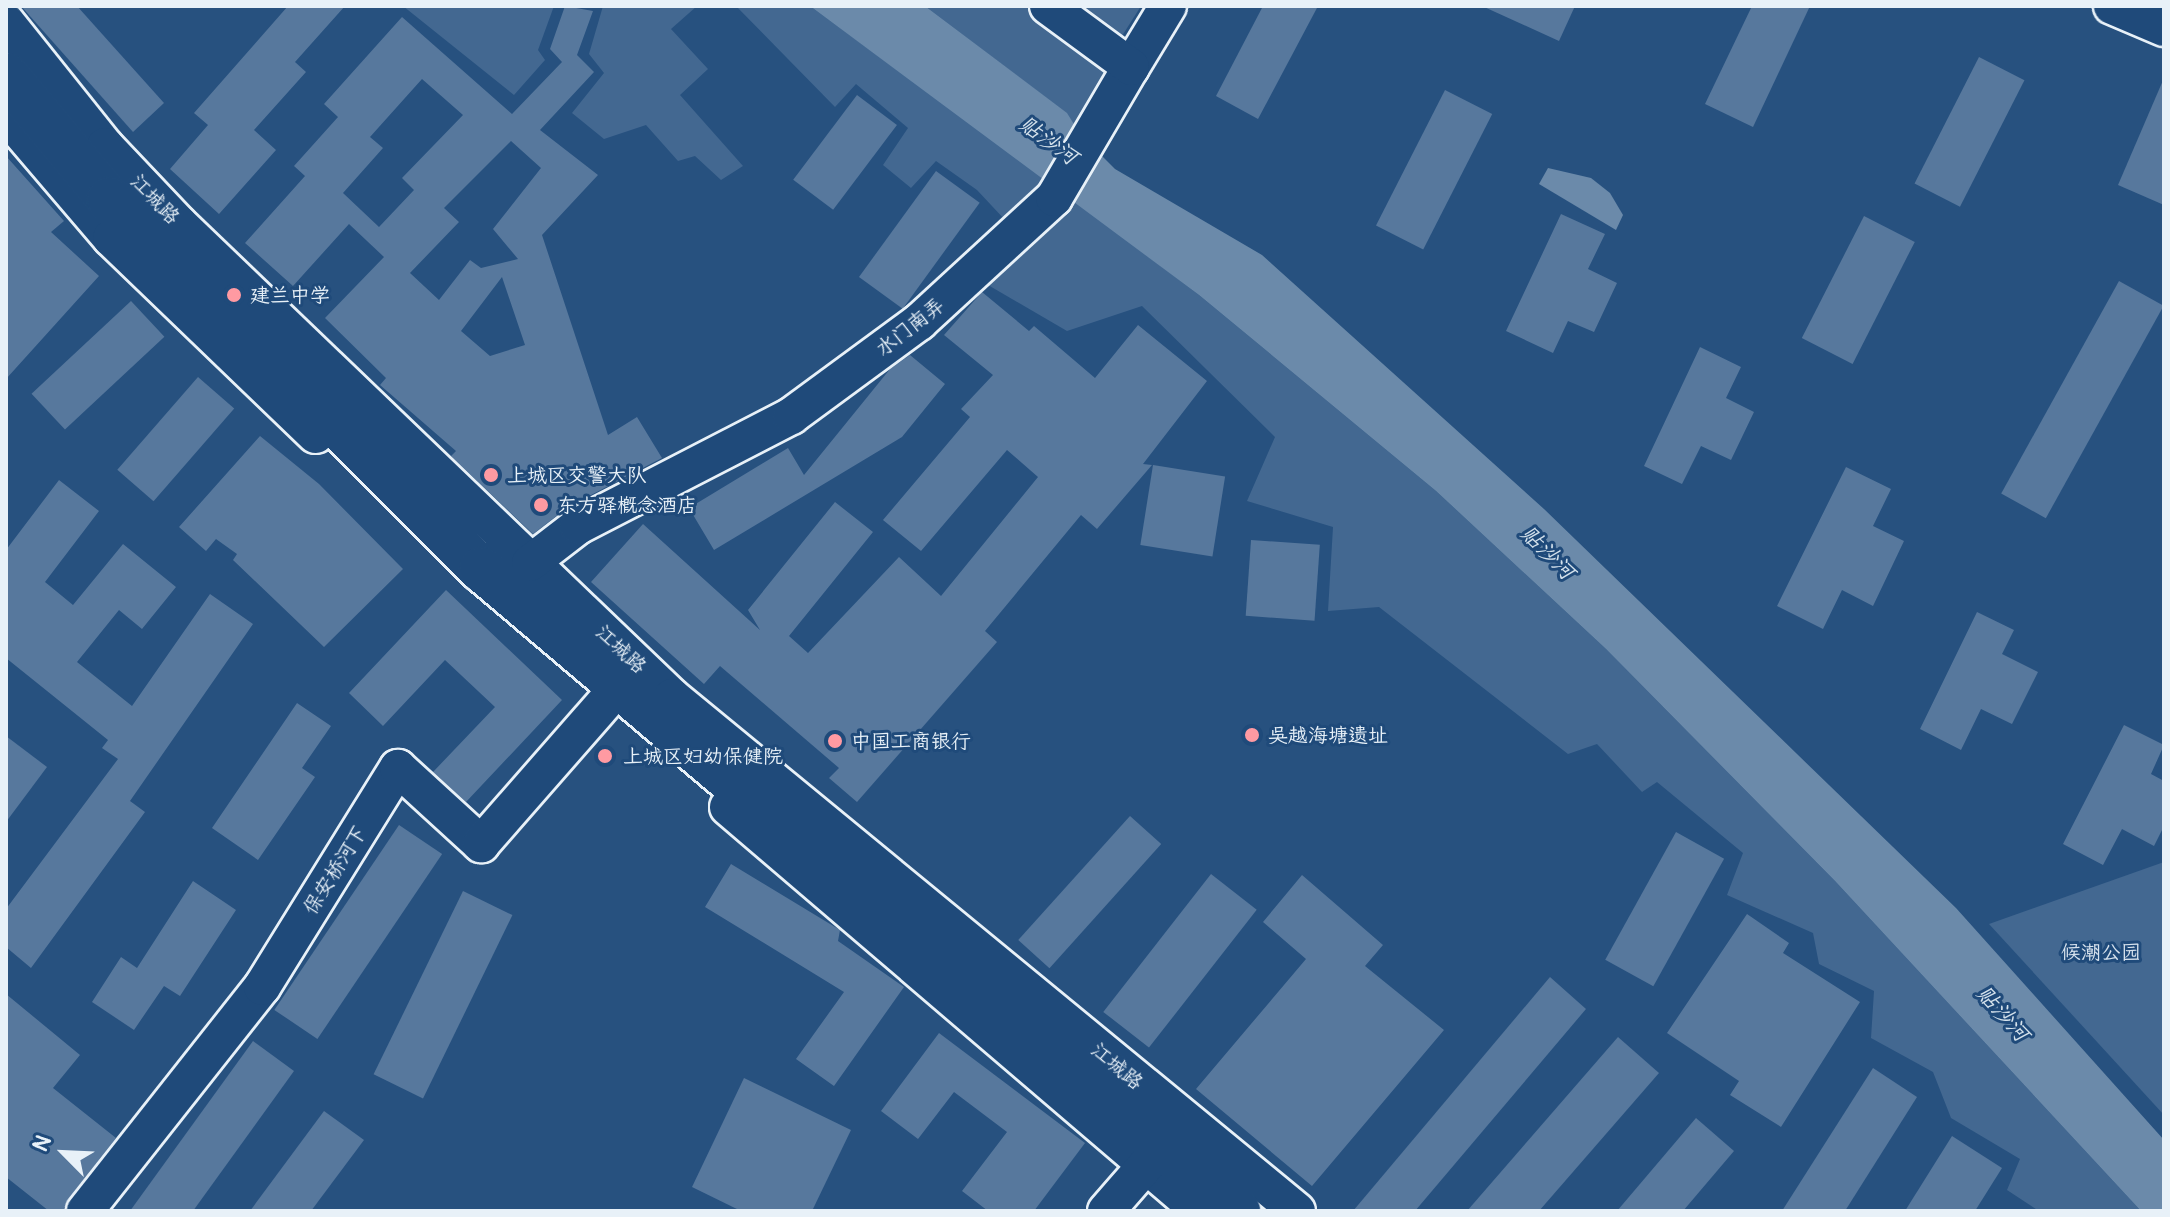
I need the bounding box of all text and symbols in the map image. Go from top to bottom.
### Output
water label: 贴沙河 [1014,111,1082,171]
street label: 江城路 [126,169,184,229]
place label: 建兰中学 [250,283,330,307]
marker: 建兰中学 [225,286,243,304]
street label: 水门南弄 [871,293,949,361]
place label: 上城区交警大队 [507,463,647,487]
marker: 上城区交警大队 [482,466,500,484]
place label: 东方驿概念酒店 [557,493,697,517]
marker: 东方驿概念酒店 [532,496,550,514]
water label: 贴沙河 [1514,520,1580,586]
street label: 江城路 [591,620,651,678]
place label: 吴越海塘遗址 [1268,723,1388,747]
marker: 吴越海塘遗址 [1243,726,1261,744]
place label: 中国工商银行 [851,729,971,753]
marker: 中国工商银行 [826,732,844,750]
place label: 上城区妇幼保健院 [623,744,783,768]
marker: 上城区妇幼保健院 [594,745,616,767]
street label: 保安桥河下 [298,821,372,919]
park label: 候潮公园 [2061,940,2141,964]
water label: 贴沙河 [1970,981,2034,1047]
street label: 江城路 [1086,1038,1148,1094]
north arrow [24,1113,104,1193]
text: N [26,1131,58,1156]

